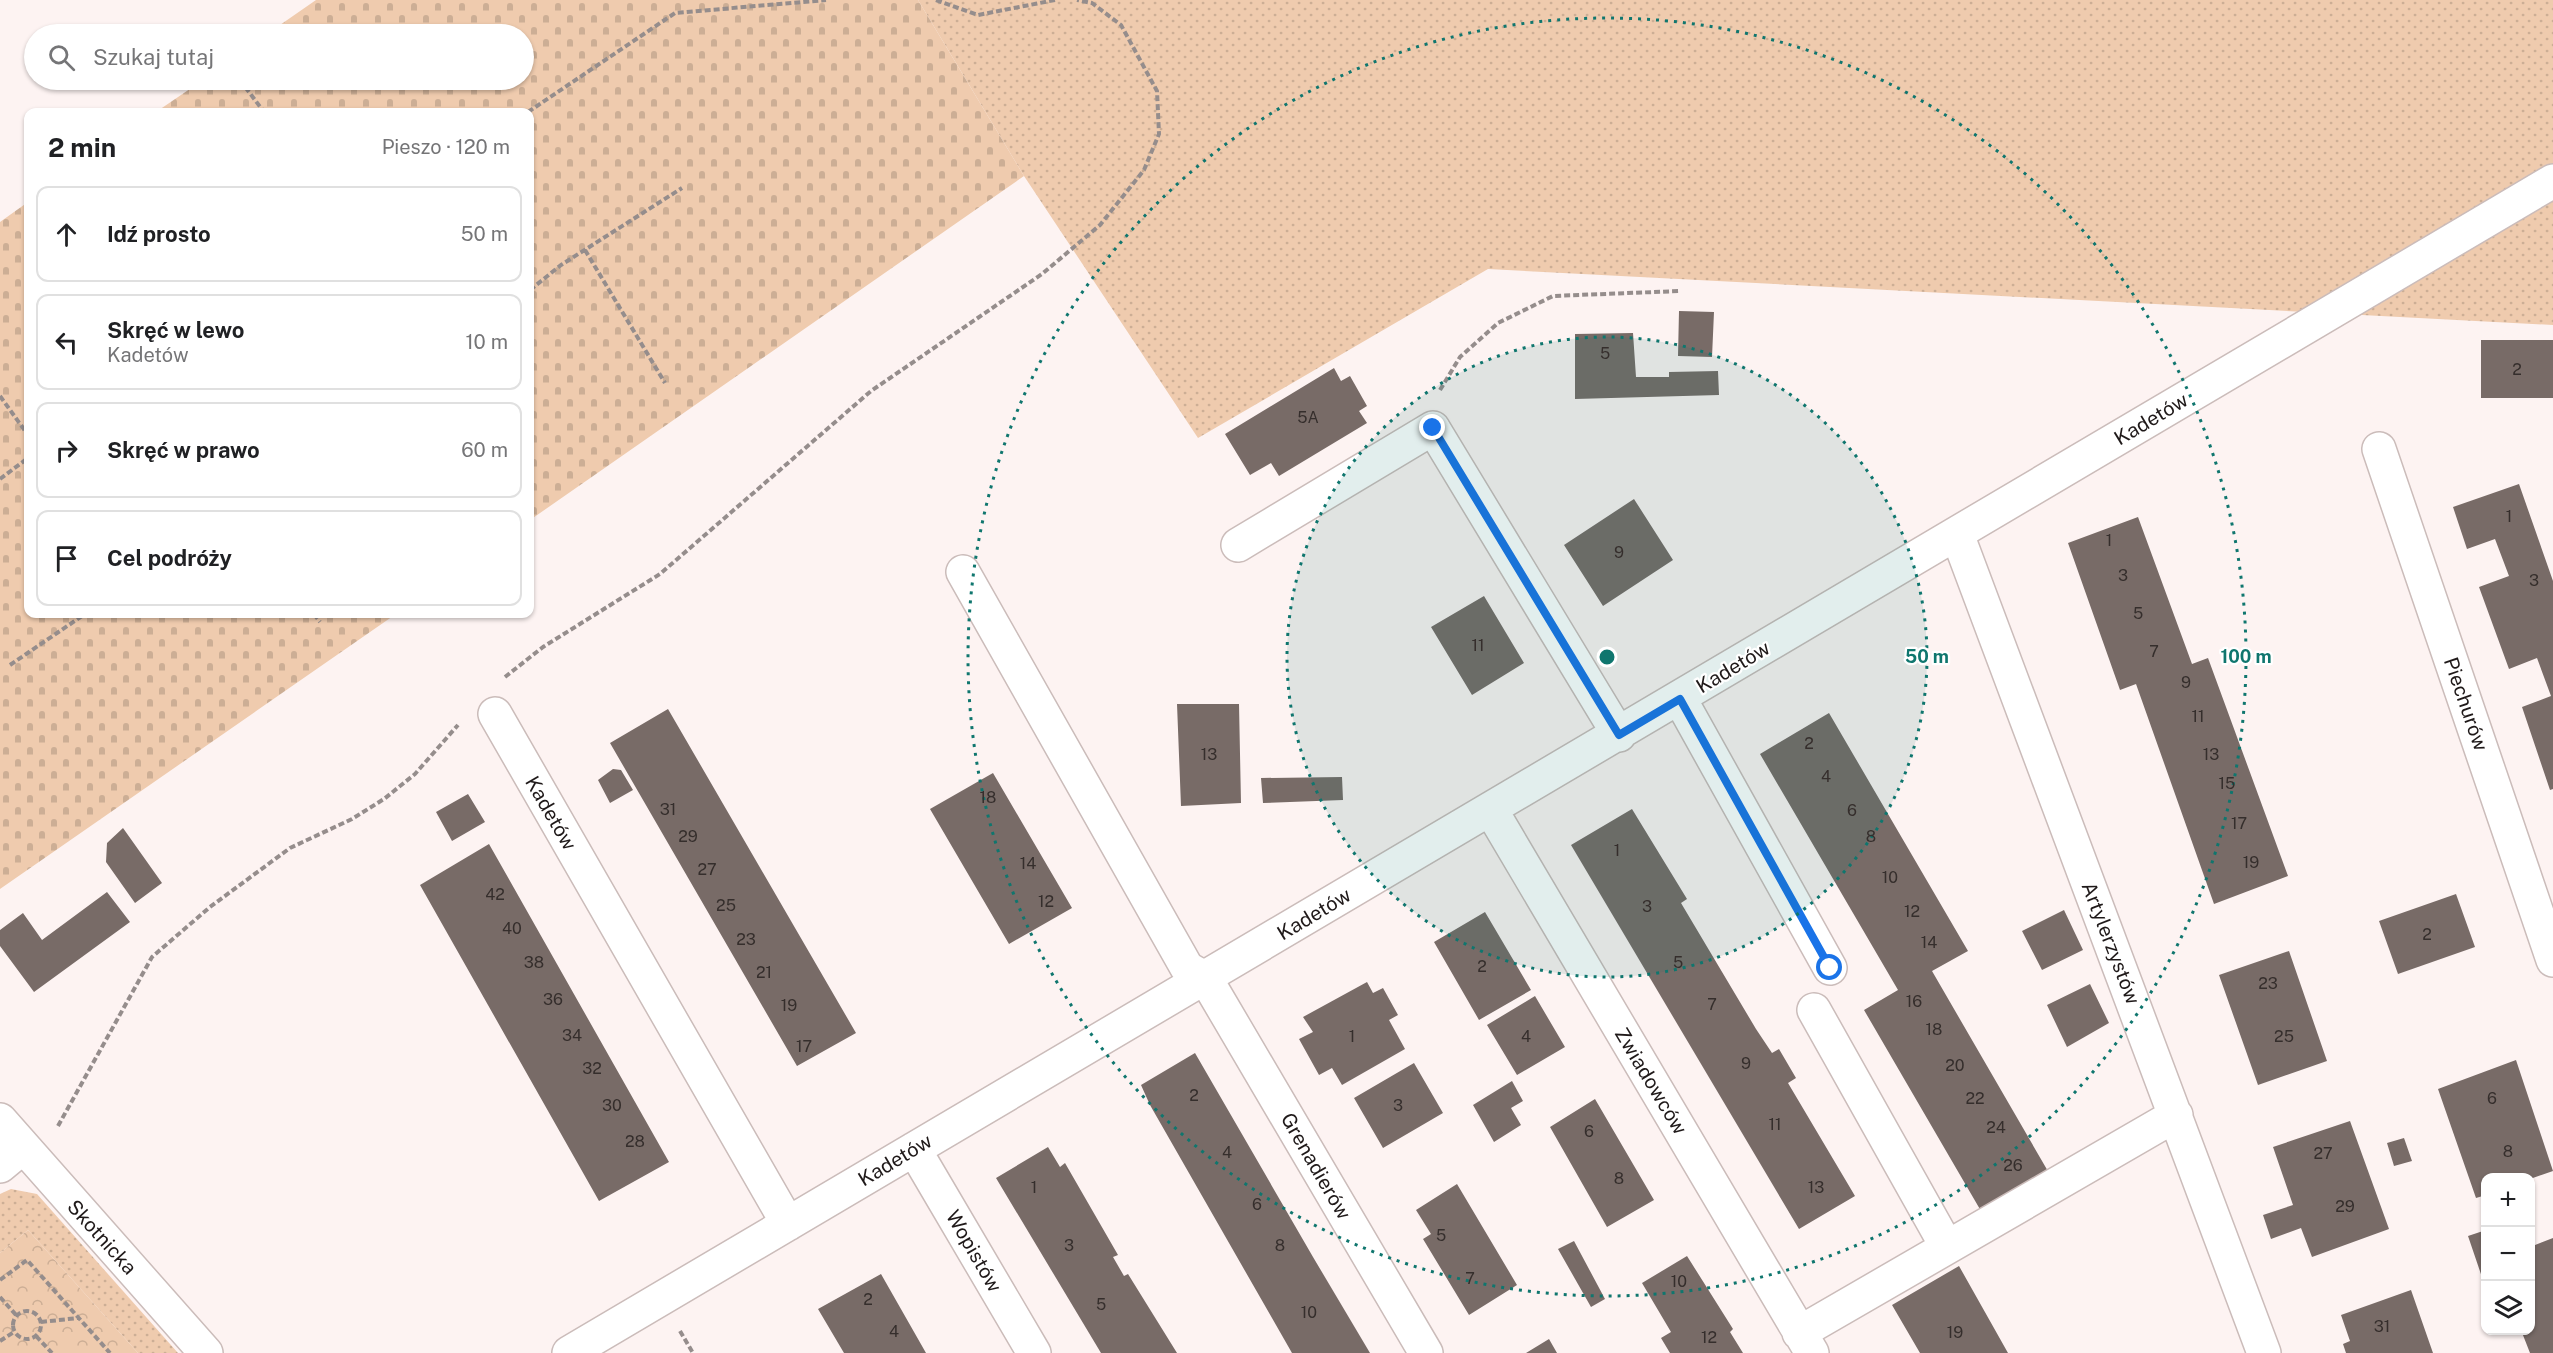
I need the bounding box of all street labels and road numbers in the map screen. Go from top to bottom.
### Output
street label: Kadetów [2110,387,2192,450]
street label: Kadetów [1692,635,1774,698]
street label: Piechurów [2439,654,2493,754]
street label: Kadetów [520,772,582,855]
street label: Artylerzystów [2077,878,2145,1008]
street label: Kadetów [1273,882,1355,945]
street label: Zwiadowców [1610,1023,1692,1139]
street label: Grenadierów [1276,1108,1356,1224]
street label: Kadetów [854,1128,936,1191]
street label: Skotnicka [62,1195,142,1279]
street label: Wopistów [941,1206,1007,1297]

